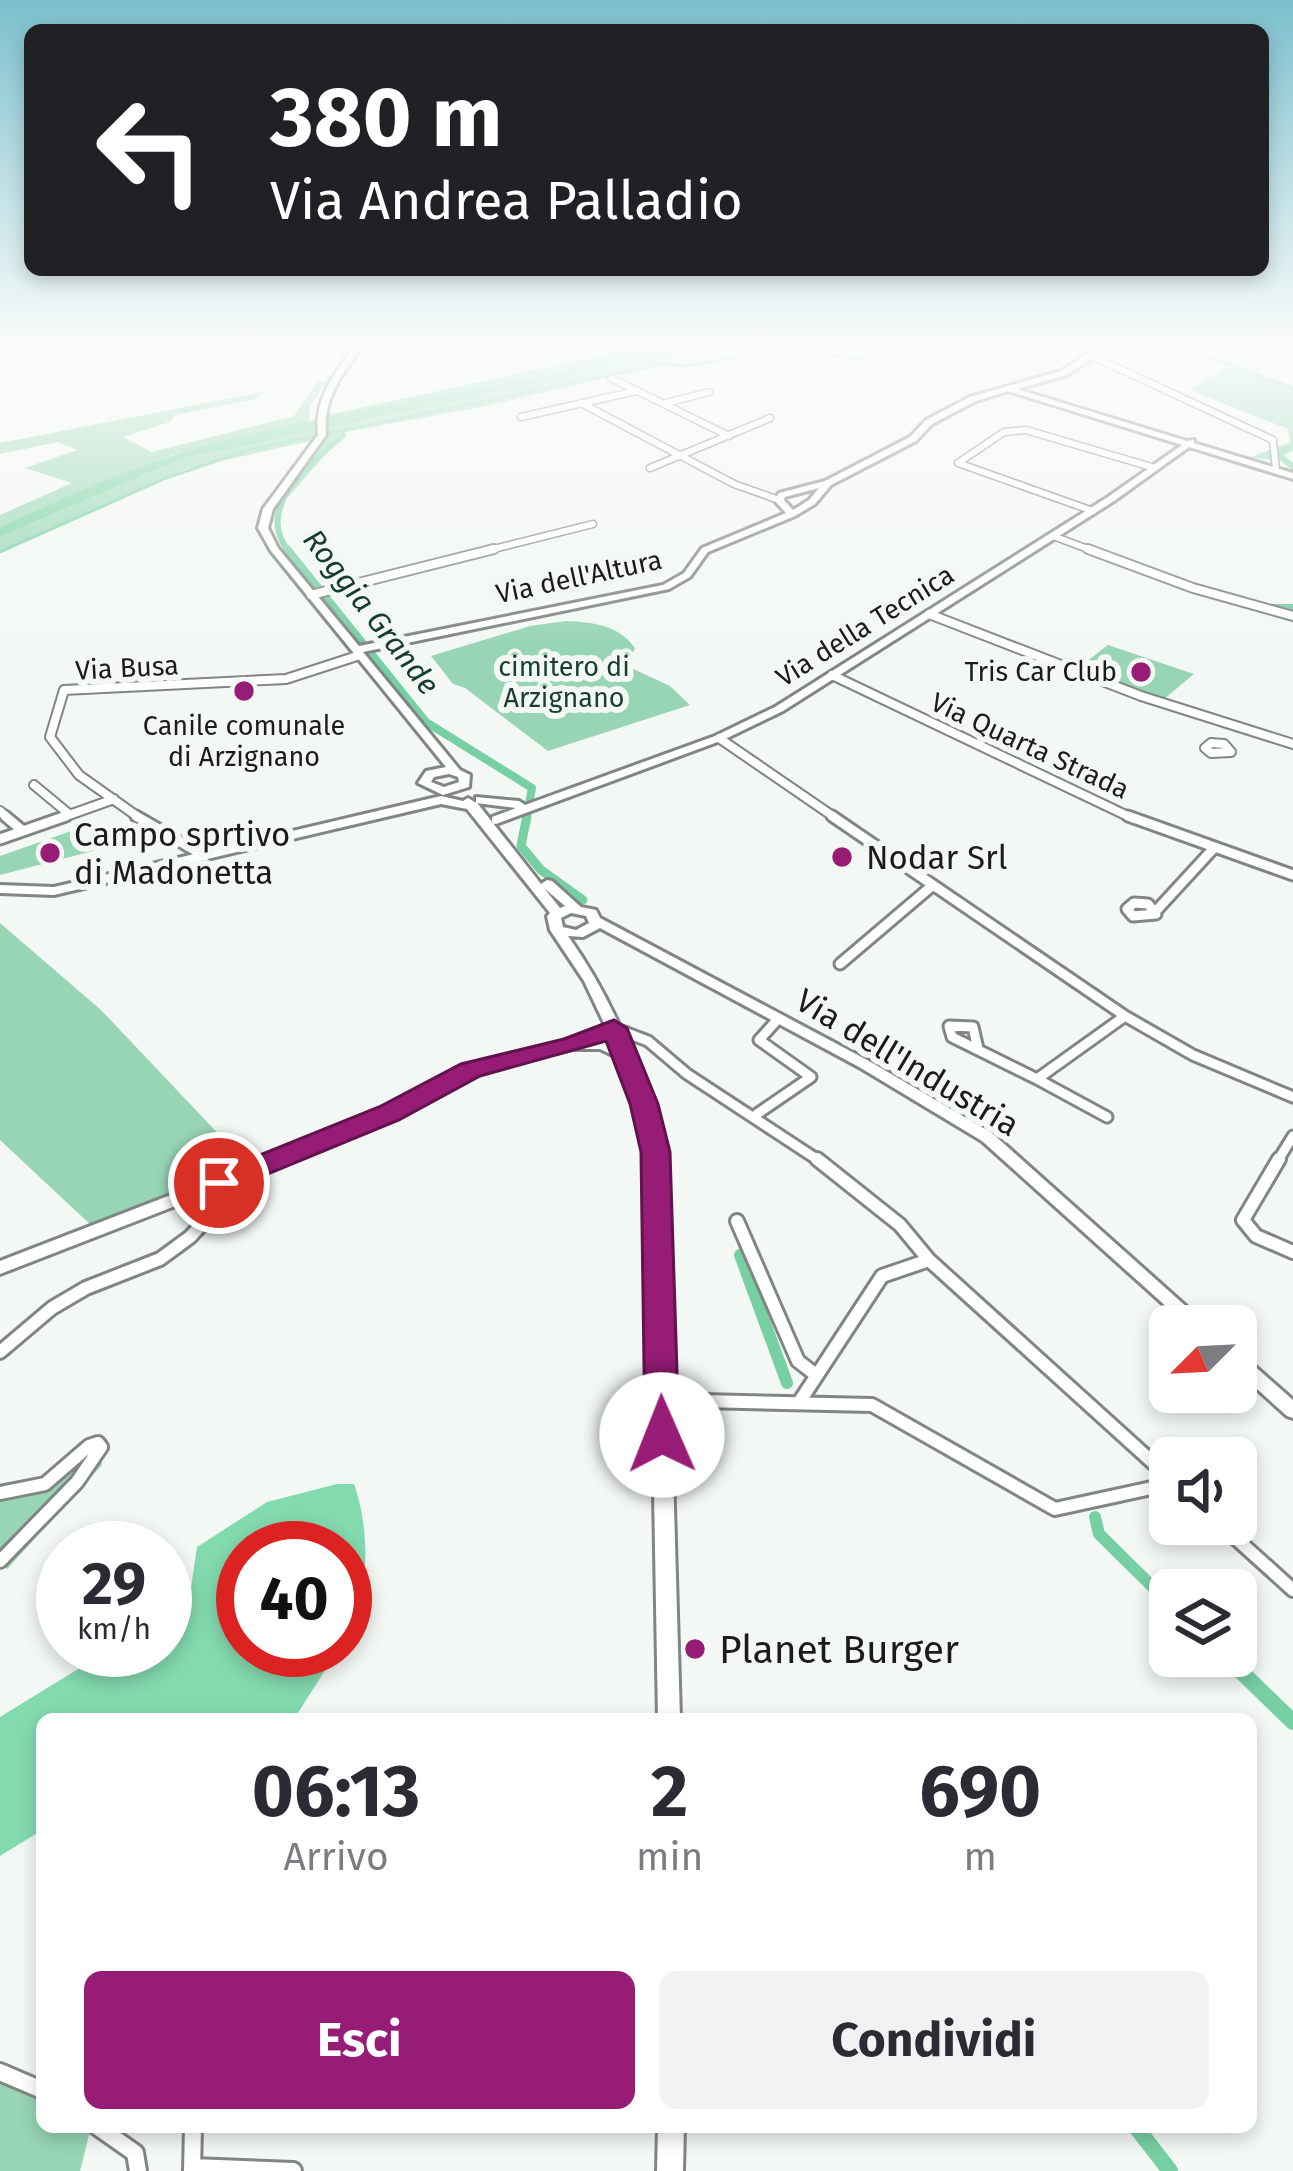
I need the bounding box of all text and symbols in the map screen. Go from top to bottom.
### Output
text: 380 m [270,67,503,168]
icon: left [72,72,228,228]
text: Via Andrea Palladio [270,169,743,233]
water label: Roggia Grande [295,522,447,702]
street label: Via dell'Altura [493,544,665,610]
street label: Via della Tecnica [770,558,960,694]
street label: Via Busa [74,649,180,687]
park label: cimitero di Arzignano [498,651,630,714]
place label: Tris Car Club [964,656,1117,688]
marker: Tris Car Club [1128,659,1154,685]
marker: Canile comunale di Arzignano [231,678,257,704]
street label: Via Quarta Strada [926,686,1134,806]
place label: Canile comunale di Arzignano [143,710,345,773]
place label: Campo sprtivo di Madonetta [74,815,290,893]
place label: Nodar Srl [866,838,1008,878]
marker: Campo sprtivo di Madonetta [37,840,63,866]
marker: Nodar Srl [829,844,855,870]
street label: Via dell'Industria [789,980,1026,1145]
pin [168,1132,270,1234]
icon: arrive [186,1150,252,1216]
north arrow [1149,1305,1257,1413]
map controls [1149,1305,1257,1677]
position arrow [599,1372,725,1498]
button: sound [1149,1437,1257,1545]
speed limit sign: 40 [216,1521,372,1677]
text: 29 [82,1548,146,1620]
button: layers [1149,1569,1257,1677]
text: km/h [77,1611,151,1647]
place label: Planet Burger [719,1627,959,1673]
marker: Planet Burger [682,1636,708,1662]
text: 06:13 [252,1749,420,1835]
text: 2 [651,1749,688,1835]
text: 690 [919,1749,1041,1835]
text: Arrivo [283,1834,389,1880]
text: min [636,1834,703,1880]
text: m [963,1834,997,1880]
button: Esci [84,1971,635,2109]
button: Condividi [659,1971,1209,2109]

